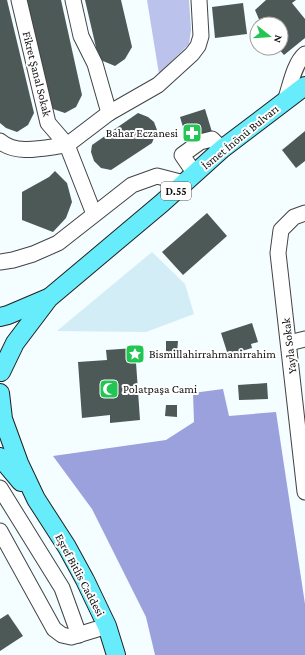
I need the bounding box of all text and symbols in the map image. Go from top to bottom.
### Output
north arrow [249,16,289,56]
street label: Fikret Şanal Sokak [20,30,54,118]
text: N [272,34,285,45]
street label: İsmet İnönü Bulvarı [199,102,281,172]
pharmacy icon: Bahar Eczanesi [181,122,203,144]
place label: Bahar Eczanesi [106,126,178,140]
road number: D.55 [161,182,191,200]
street label: Yayla Sokak [279,317,299,375]
place icon: Bismillahirrahmanirrahim [124,343,146,365]
place label: Bismillahirrahmanirrahim [149,347,276,361]
mosque icon: Polatpaşa Cami [98,378,120,400]
place label: Polatpaşa Cami [123,382,197,396]
street label: Eşref Bitlis Caddesi [52,531,108,619]

